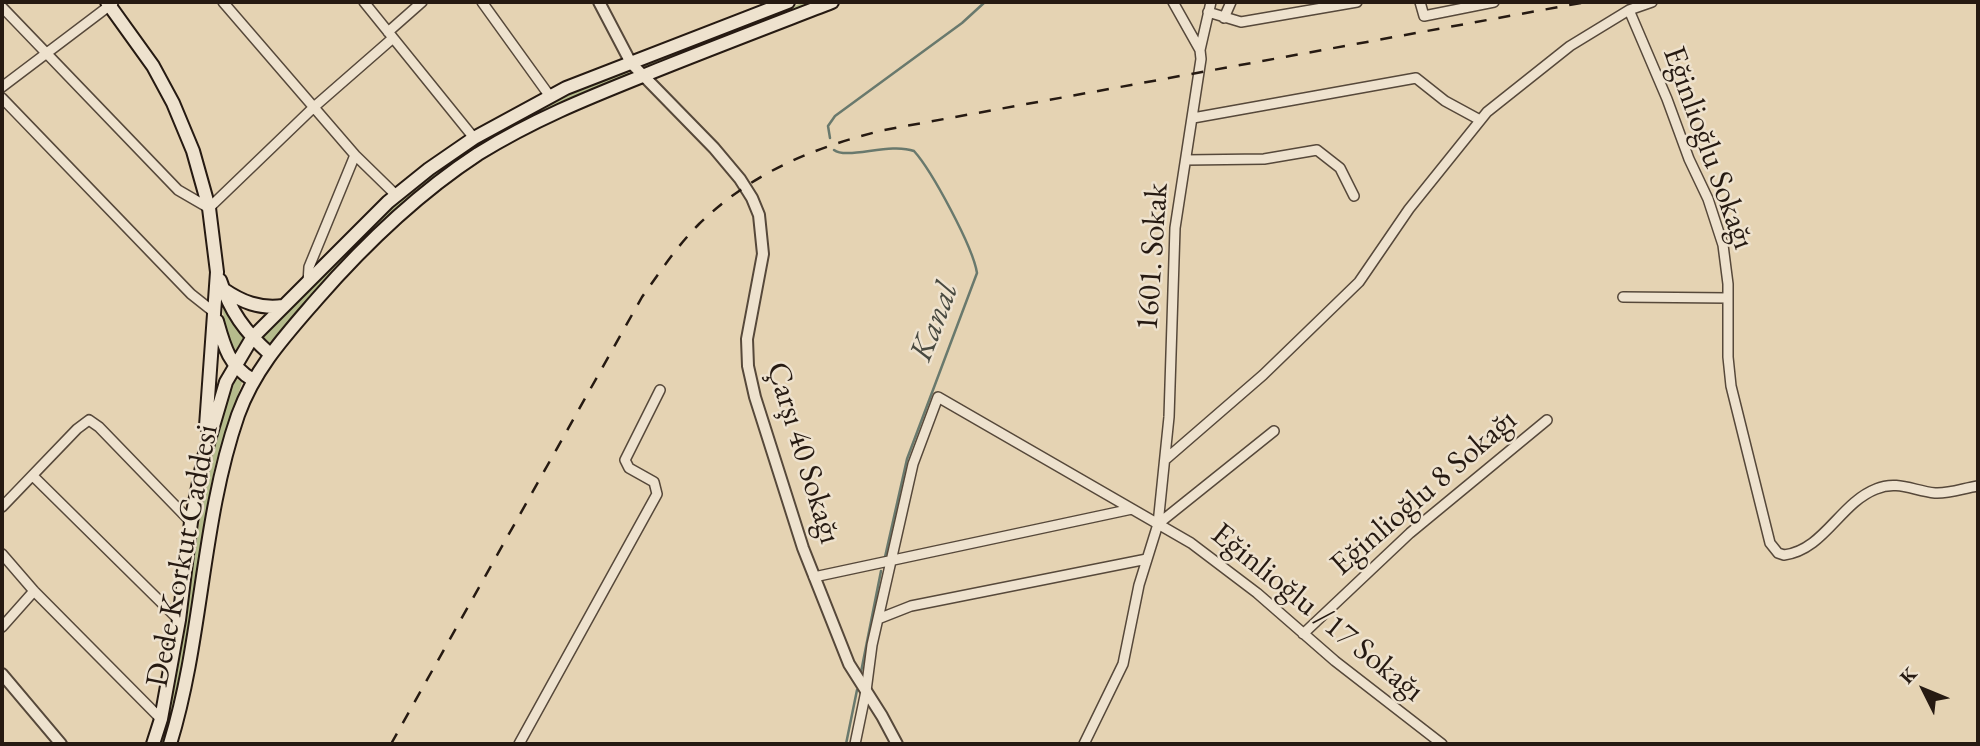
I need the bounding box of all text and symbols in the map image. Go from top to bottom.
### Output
street label: Eğinlioğlu Sokağı [1654,41,1762,255]
street label: 1601. Sokak [1129,182,1177,332]
water label: Kanal [902,277,968,367]
street label: Çarşı 40 Sokağı [757,358,849,548]
street label: Eğinlioğlu 8 Sokağı [1323,402,1525,584]
street label: Dede Korkut Caddesi [139,422,227,690]
street label: Eğinlioğlu /17 Sokağı [1203,515,1431,711]
north arrow [1889,655,1959,725]
text: K [1894,662,1922,689]

